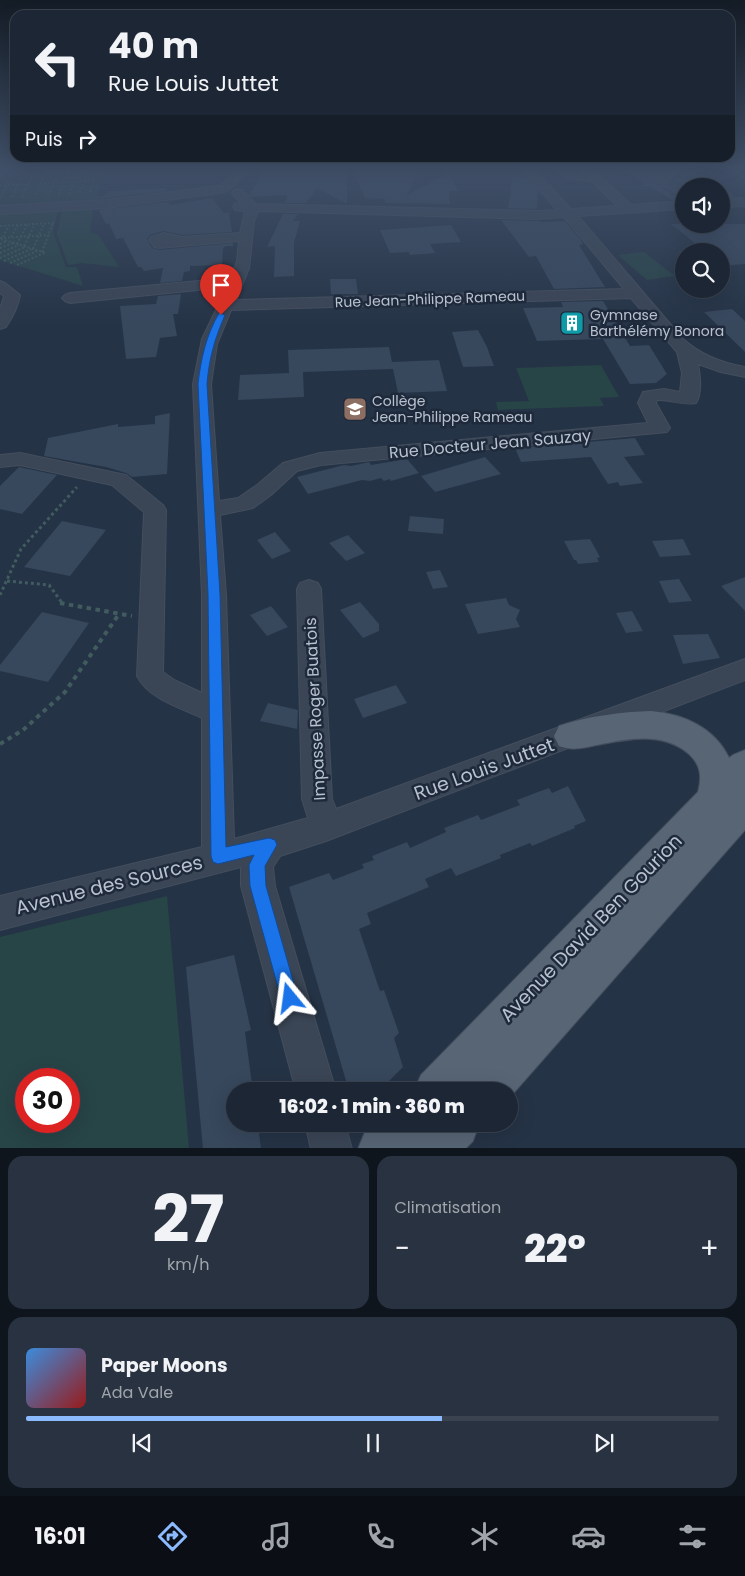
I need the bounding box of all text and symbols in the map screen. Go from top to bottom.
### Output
text: 40 m [108,21,199,70]
icon: left [25,30,90,95]
text: Rue Louis Juttet [108,68,279,99]
icon: right [73,125,101,153]
text: Puis [25,126,63,153]
map controls [675,178,730,298]
button: sound [675,178,730,233]
button: search [675,243,730,298]
pin [200,264,242,315]
icon: arrive [207,271,235,299]
street label: Rue Jean-Philippe Rameau [335,286,525,312]
place label: Gymnase Barthélémy Bonora [590,305,724,341]
building icon: Gymnase Barthélémy Bonora [559,310,585,336]
place label: Collège Jean-Philippe Rameau [372,391,532,427]
school or university icon: Collège Jean-Philippe Rameau [342,396,368,422]
street label: Rue Docteur Jean Sauzay [388,424,592,464]
street label: Impasse Roger Buatois [299,617,331,801]
street label: Rue Louis Juttet [410,731,558,807]
street label: Avenue David Ben Gourion [494,828,688,1028]
street label: Avenue des Sources [13,849,205,921]
position arrow [263,971,315,1023]
speed limit sign: 30 [15,1068,80,1133]
text: 16:02 · 1 min · 360 m [279,1093,465,1120]
text: 27 [152,1174,224,1265]
text: Climatisation [395,1196,501,1219]
text: 22° [524,1222,586,1275]
text: − [395,1229,410,1268]
text: + [700,1229,719,1268]
text: km/h [167,1253,210,1276]
text: Paper Moons [101,1352,228,1379]
text: Ada Vale [101,1381,173,1404]
icon: previous [128,1429,156,1457]
icon: pause [359,1429,387,1457]
icon: next [590,1429,618,1457]
icon: directions [155,1519,190,1554]
icon: music [259,1519,294,1554]
icon: phone [363,1519,398,1554]
icon: climate [467,1519,502,1554]
icon: car [571,1519,606,1554]
icon: filters [675,1519,710,1554]
text: 16:01 [35,1521,86,1552]

